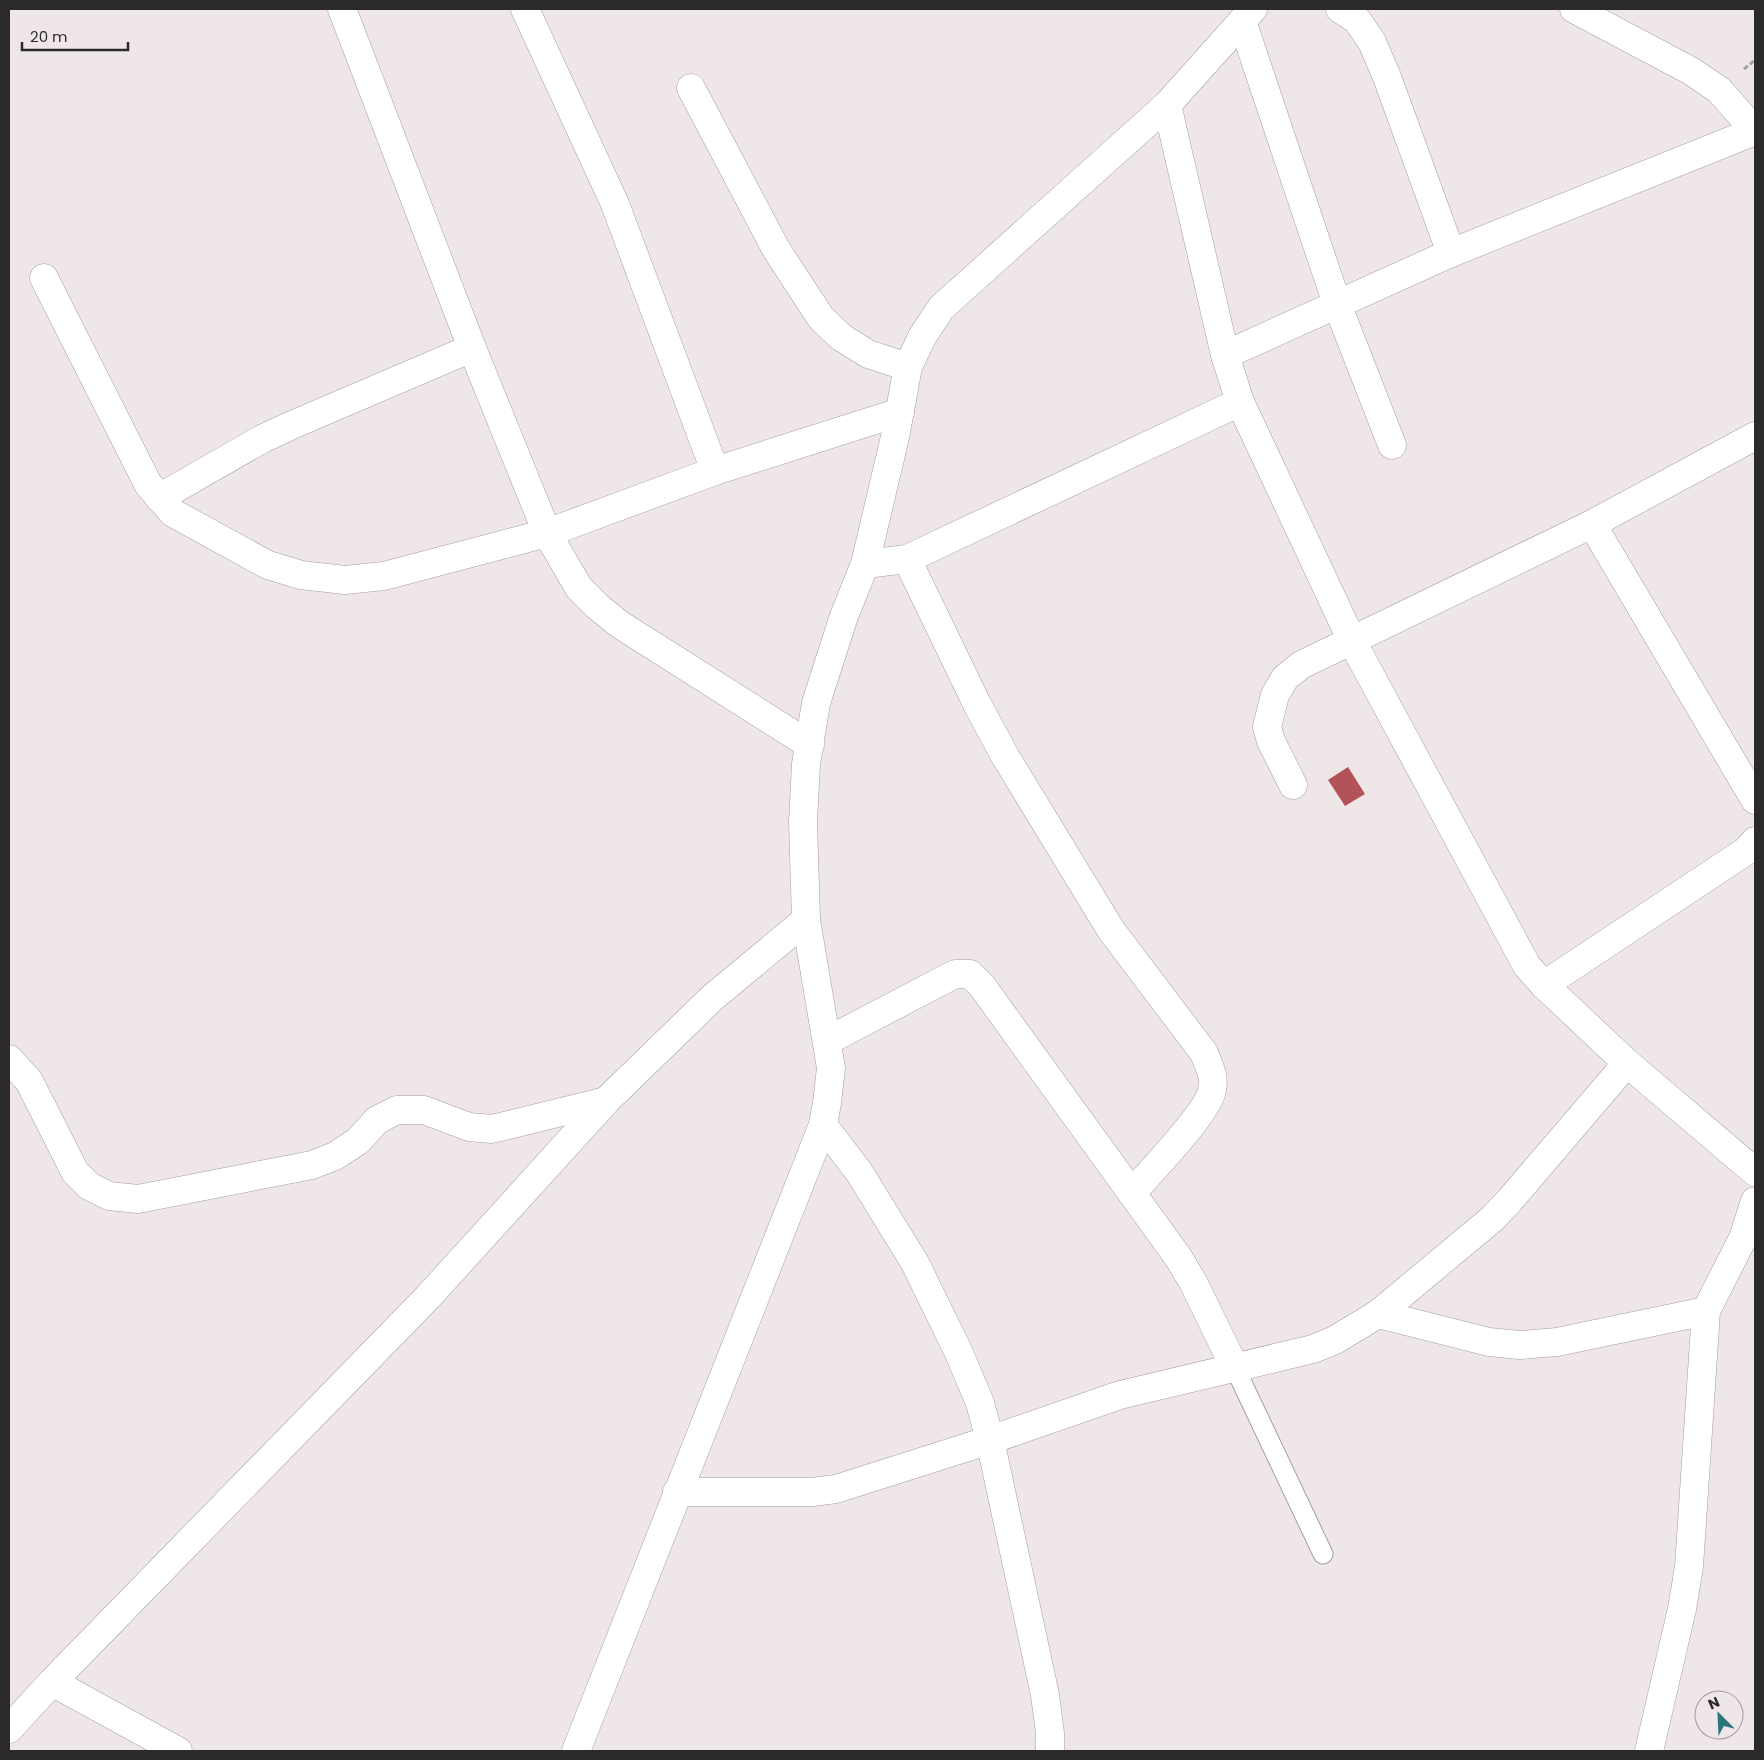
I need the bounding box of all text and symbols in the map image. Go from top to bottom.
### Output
scale bar [22,20,129,52]
text: 20 m [30,26,68,47]
north arrow [1694,1690,1744,1740]
text: N [1705,1692,1723,1714]

